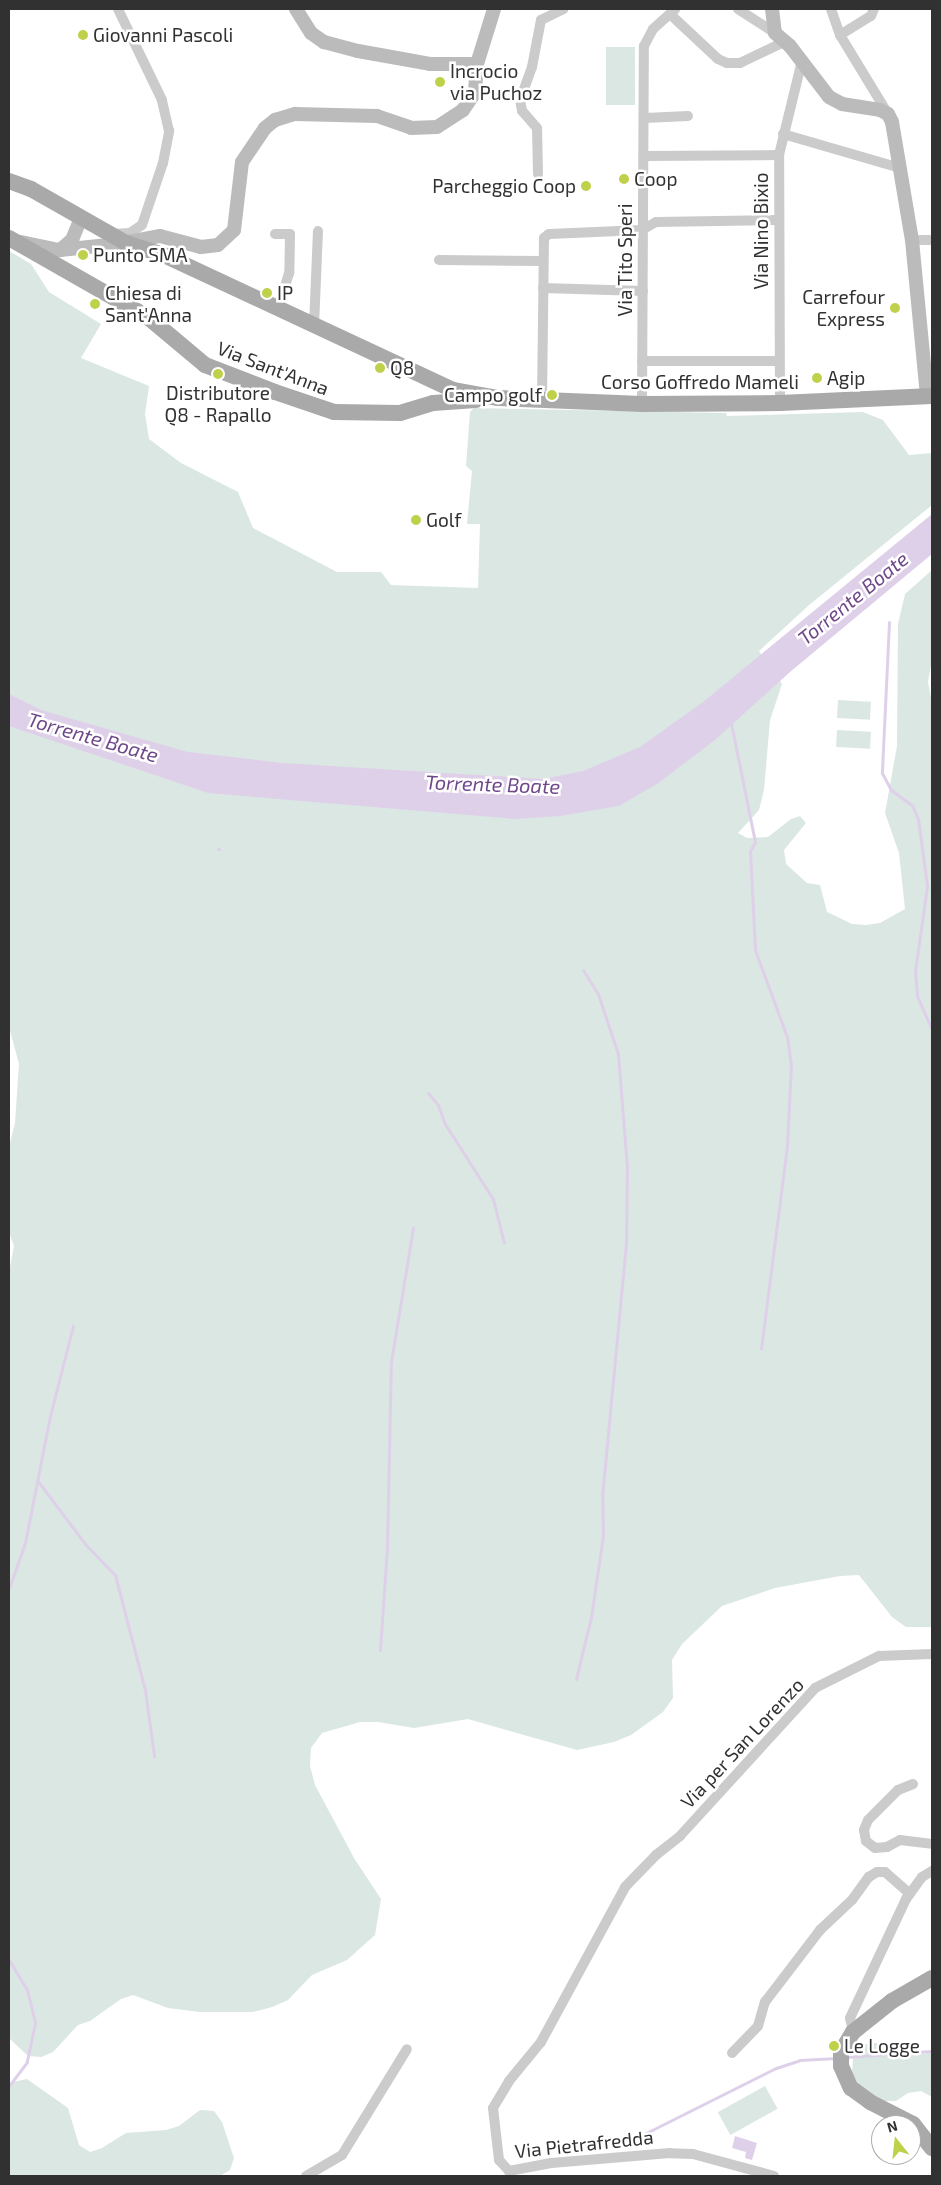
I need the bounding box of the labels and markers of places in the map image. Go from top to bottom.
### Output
place label: Giovanni Pascoli [93,24,233,46]
marker: Giovanni Pascoli [77,29,89,41]
place label: Incrocio via Puchoz [450,60,542,104]
marker: Incrocio via Puchoz [434,76,446,88]
place label: Coop [634,168,677,190]
marker: Coop [618,173,630,185]
place label: Parcheggio Coop [432,175,576,197]
marker: Parcheggio Coop [580,180,592,192]
place label: Punto SMA [93,244,187,266]
marker: Punto SMA [77,249,89,261]
place label: Chiesa di Sant'Anna [105,282,192,326]
place label: IP [277,282,293,304]
place label: Carrefour Express [802,286,885,330]
marker: IP [261,287,273,299]
marker: Chiesa di Sant'Anna [89,298,101,310]
marker: Carrefour Express [889,302,901,314]
place label: Q8 [390,357,414,379]
marker: Q8 [374,362,386,374]
place label: Agip [827,367,865,389]
marker: Distributore Q8 - Rapallo [212,368,224,380]
marker: Agip [811,372,823,384]
place label: Distributore Q8 - Rapallo [165,382,271,426]
place label: Campo golf [444,384,542,406]
marker: Campo golf [546,389,558,401]
place label: Golf [426,509,462,531]
marker: Golf [410,514,422,526]
place label: Le Logge [844,2035,920,2057]
marker: Le Logge [828,2040,840,2052]

